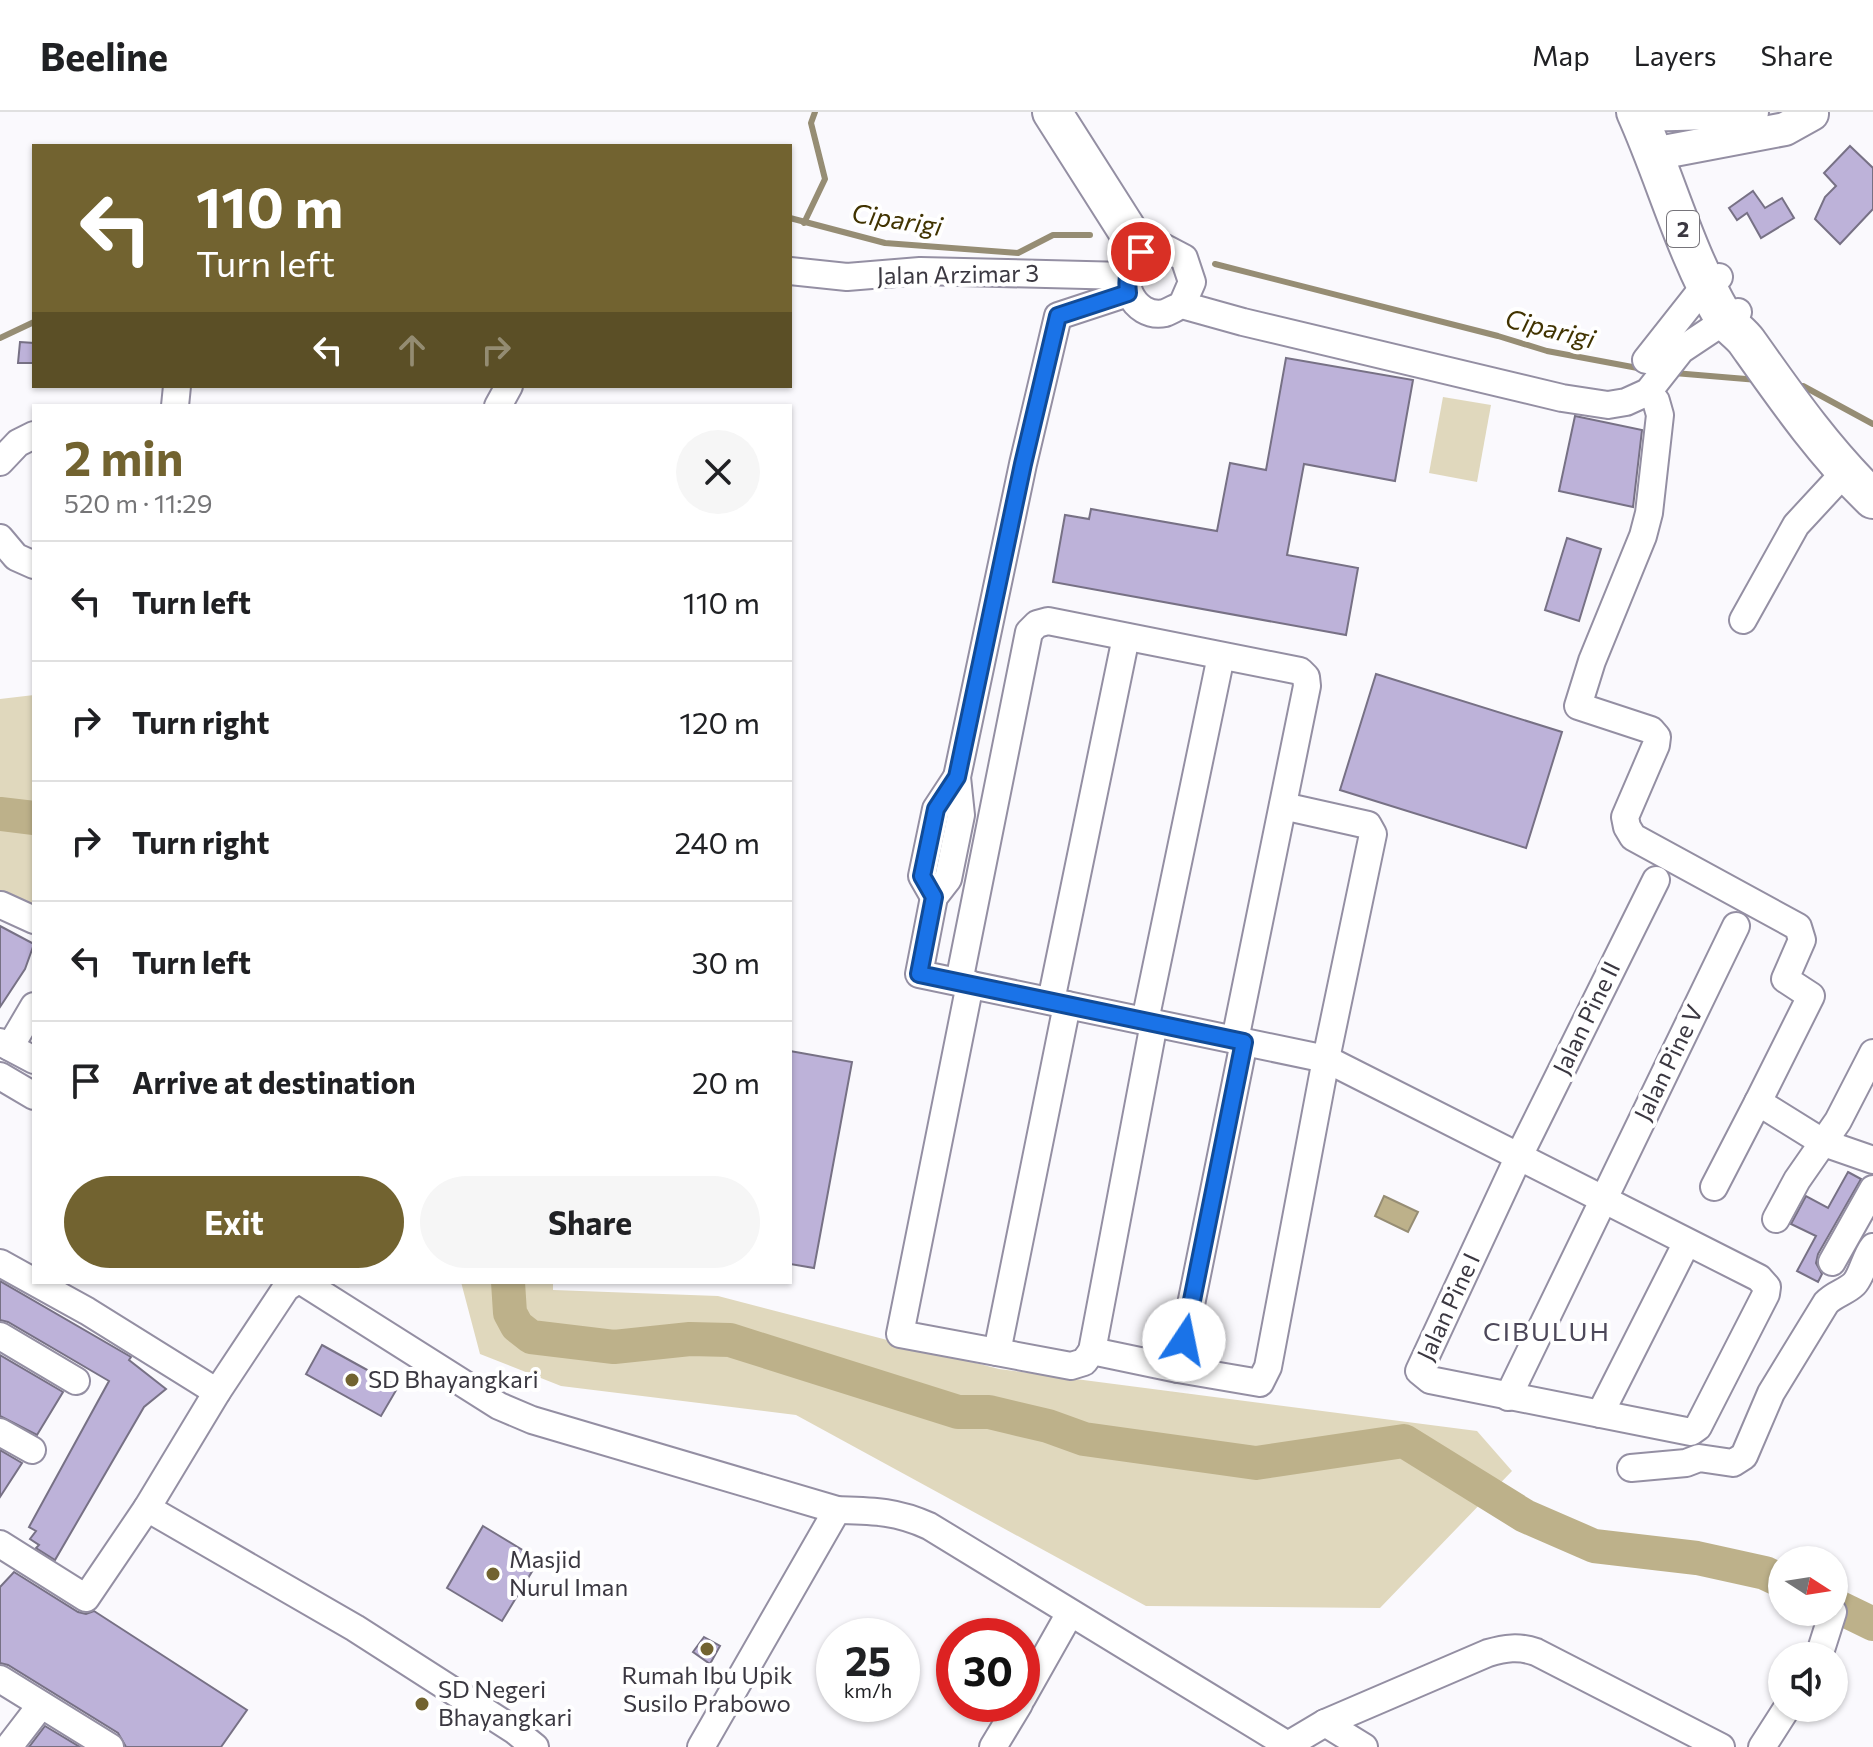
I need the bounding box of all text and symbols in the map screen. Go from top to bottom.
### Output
text: Beeline [40,32,168,79]
text: Map [1532,38,1590,72]
text: Layers [1634,38,1716,72]
text: Share [1760,38,1833,72]
text: 110 m [196,171,343,240]
icon: left [64,176,168,280]
water label: Ciparigi [850,196,946,241]
road number: 2 [1667,211,1699,247]
pin [1107,218,1175,286]
icon: arrive [1119,230,1163,274]
text: Turn left [196,240,335,284]
street label: Jalan Arzimar 3 [877,258,1039,289]
water label: Ciparigi [1502,301,1600,354]
icon: left [306,328,350,372]
icon: ahead [390,328,434,372]
icon: right [474,328,518,372]
text: 2 min [64,427,184,486]
button: close [676,430,760,514]
text: 520 m · 11:29 [64,487,213,518]
icon: left [64,579,108,623]
text: Turn left [132,583,251,620]
text: 110 m [683,583,760,620]
icon: right [64,699,108,743]
text: Turn right [132,703,269,740]
text: 120 m [679,703,760,740]
icon: right [64,819,108,863]
text: Turn right [132,823,269,860]
text: 240 m [674,823,760,860]
icon: left [64,939,108,983]
text: Turn left [132,943,251,980]
text: 30 m [691,943,760,980]
street label: Jalan Pine II [1546,956,1625,1079]
street label: Jalan Pine V [1627,1000,1708,1125]
icon: arrive [64,1059,108,1103]
text: Arrive at destination [132,1063,416,1100]
text: 20 m [692,1063,760,1100]
button: Exit [64,1176,404,1268]
button: Share [420,1176,760,1268]
street label: Jalan Pine I [1410,1248,1485,1365]
position arrow [1142,1298,1226,1382]
district label: CIBULUH [1483,1315,1611,1346]
place label: SD Bhayangkari [368,1364,539,1393]
marker: SD Bhayangkari [343,1371,361,1389]
place label: Masjid Nurul Iman [509,1544,628,1601]
north arrow [1768,1546,1848,1626]
map controls [1768,1546,1848,1722]
marker: Masjid Nurul Iman [484,1565,502,1583]
speed limit sign: 30 [936,1618,1040,1722]
text: 25 [845,1635,891,1684]
marker: Rumah Ibu Upik Susilo Prabowo [698,1640,716,1658]
button: sound [1768,1642,1848,1722]
place label: Rumah Ibu Upik Susilo Prabowo [621,1660,793,1717]
place label: SD Negeri Bhayangkari [438,1674,572,1731]
text: km/h [844,1678,892,1702]
marker: SD Negeri Bhayangkari [413,1695,431,1713]

